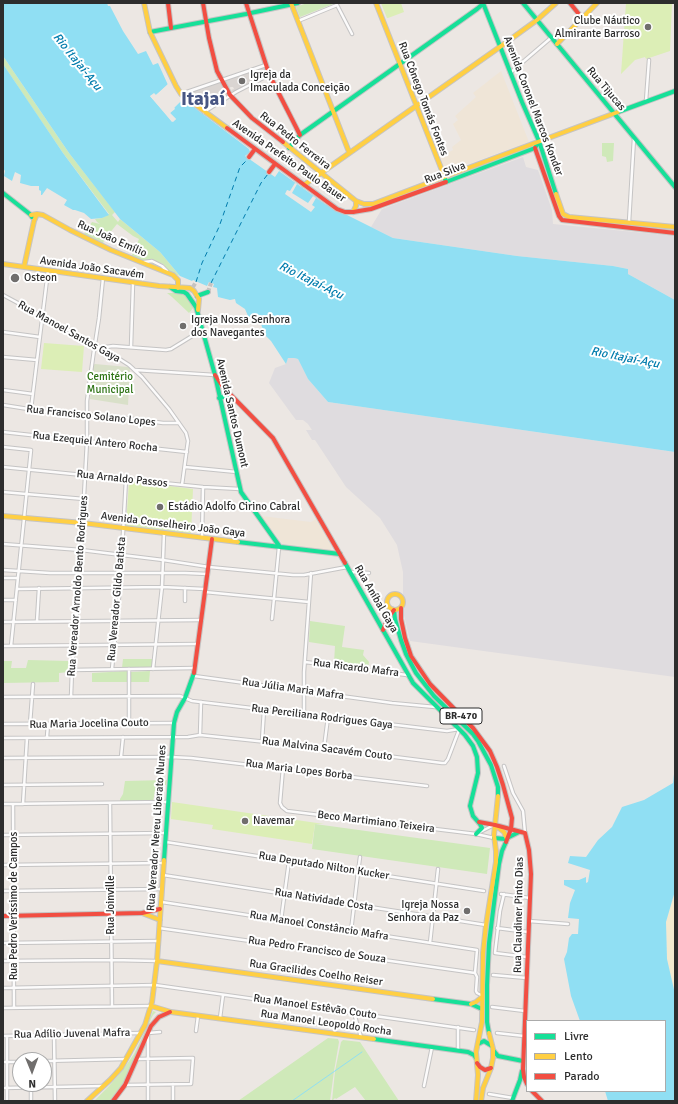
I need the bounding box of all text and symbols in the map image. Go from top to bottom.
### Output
place label: Clube Náutico Almirante Barroso [555,14,640,40]
marker: Clube Náutico Almirante Barroso [643,22,653,32]
water label: Rio Itajaí-Açu [50,30,104,94]
street label: Avenida Coronel Marcos Konder [500,34,566,178]
street label: Rua Cônego Tomás Fontes [395,40,451,158]
street label: Rua Tijucas [584,64,628,114]
place label: Igreja da Imaculada Conceição [250,68,350,94]
marker: Igreja da Imaculada Conceição [237,76,247,86]
district label: Itajaí [181,89,225,111]
street label: Rua Pedro Ferreira [257,109,333,173]
street label: Avenida Prefeito Paulo Bauer [230,117,348,205]
street label: Rua Silva [422,159,468,187]
street label: Rua João Emílio [75,218,149,260]
street label: Avenida João Sacavém [39,254,145,282]
water label: Rio Itajaí-Açu [277,259,345,303]
place label: Osteon [24,271,57,285]
marker: Osteon [9,272,21,284]
street label: Rua Manoel Santos Gaya [15,298,123,366]
place label: Igreja Nossa Senhora dos Navegantes [191,313,290,339]
marker: Igreja Nossa Senhora dos Navegantes [178,321,188,331]
water label: Rio Itajaí-Açu [590,344,660,372]
street label: Avenida Santos Dumont [213,357,251,469]
park label: Cemitério Municipal [87,370,133,396]
street label: Rua Francisco Solano Lopes [26,403,156,429]
street label: Rua Ezequiel Antero Rocha [32,429,158,455]
street label: Rua Arnaldo Passos [76,468,168,490]
street label: Rua Vereador Arnoldo Bento Rodrigues [65,495,91,677]
place label: Estádio Adolfo Cirino Cabral [168,500,300,514]
marker: Estádio Adolfo Cirino Cabral [155,502,165,512]
street label: Avenida Conselheiro João Gaya [100,510,246,540]
street label: Rua Vereador Gildo Batista [105,536,129,662]
street label: Rua Aníbal Gaya [351,563,401,635]
street label: Rua Ricardo Mafra [312,656,400,680]
street label: Rua Júlia Maria Mafra [241,675,345,703]
street label: Rua Perciliana Rodrigues Gaya [250,702,394,732]
road number: BR-470 [440,708,482,724]
street label: Rua Maria Jocelina Couto [29,716,149,732]
street label: Rua Malvina Sacavém Couto [261,734,393,764]
street label: Rua Vereador Nereu Liberato Nunes [145,745,169,911]
street label: Rua Maria Lopes Borba [245,757,353,783]
street label: Beco Martimiano Teixeira [316,808,436,836]
place label: Navemar [253,814,295,828]
marker: Navemar [240,816,250,826]
street label: Rua Pedro Veríssimo de Campos [7,832,21,980]
street label: Rua Deputado Nilton Kucker [258,849,390,883]
street label: Rua Claudiner Pinto Dias [511,857,527,973]
street label: Rua Joinville [104,875,118,935]
street label: Rua Natividade Costa [274,886,374,914]
place label: Igreja Nossa Senhora da Paz [387,898,459,924]
marker: Igreja Nossa Senhora da Paz [462,906,472,916]
street label: Rua Manoel Constâncio Mafra [249,908,389,944]
street label: Rua Pedro Francisco de Souza [247,934,387,966]
street label: Rua Gracilides Coelho Reiser [249,957,383,989]
street label: Rua Manoel Estêvão Couto [253,992,377,1022]
street label: Rua Manoel Leopoldo Rocha [260,1007,392,1039]
legend [526,1020,666,1092]
street label: Rua Adílio Juvenal Mafra [14,1026,130,1042]
text: Livre [564,1029,589,1044]
text: Lento [564,1049,593,1064]
north arrow [12,1052,52,1092]
text: Parado [564,1069,600,1084]
text: N [28,1077,36,1090]

